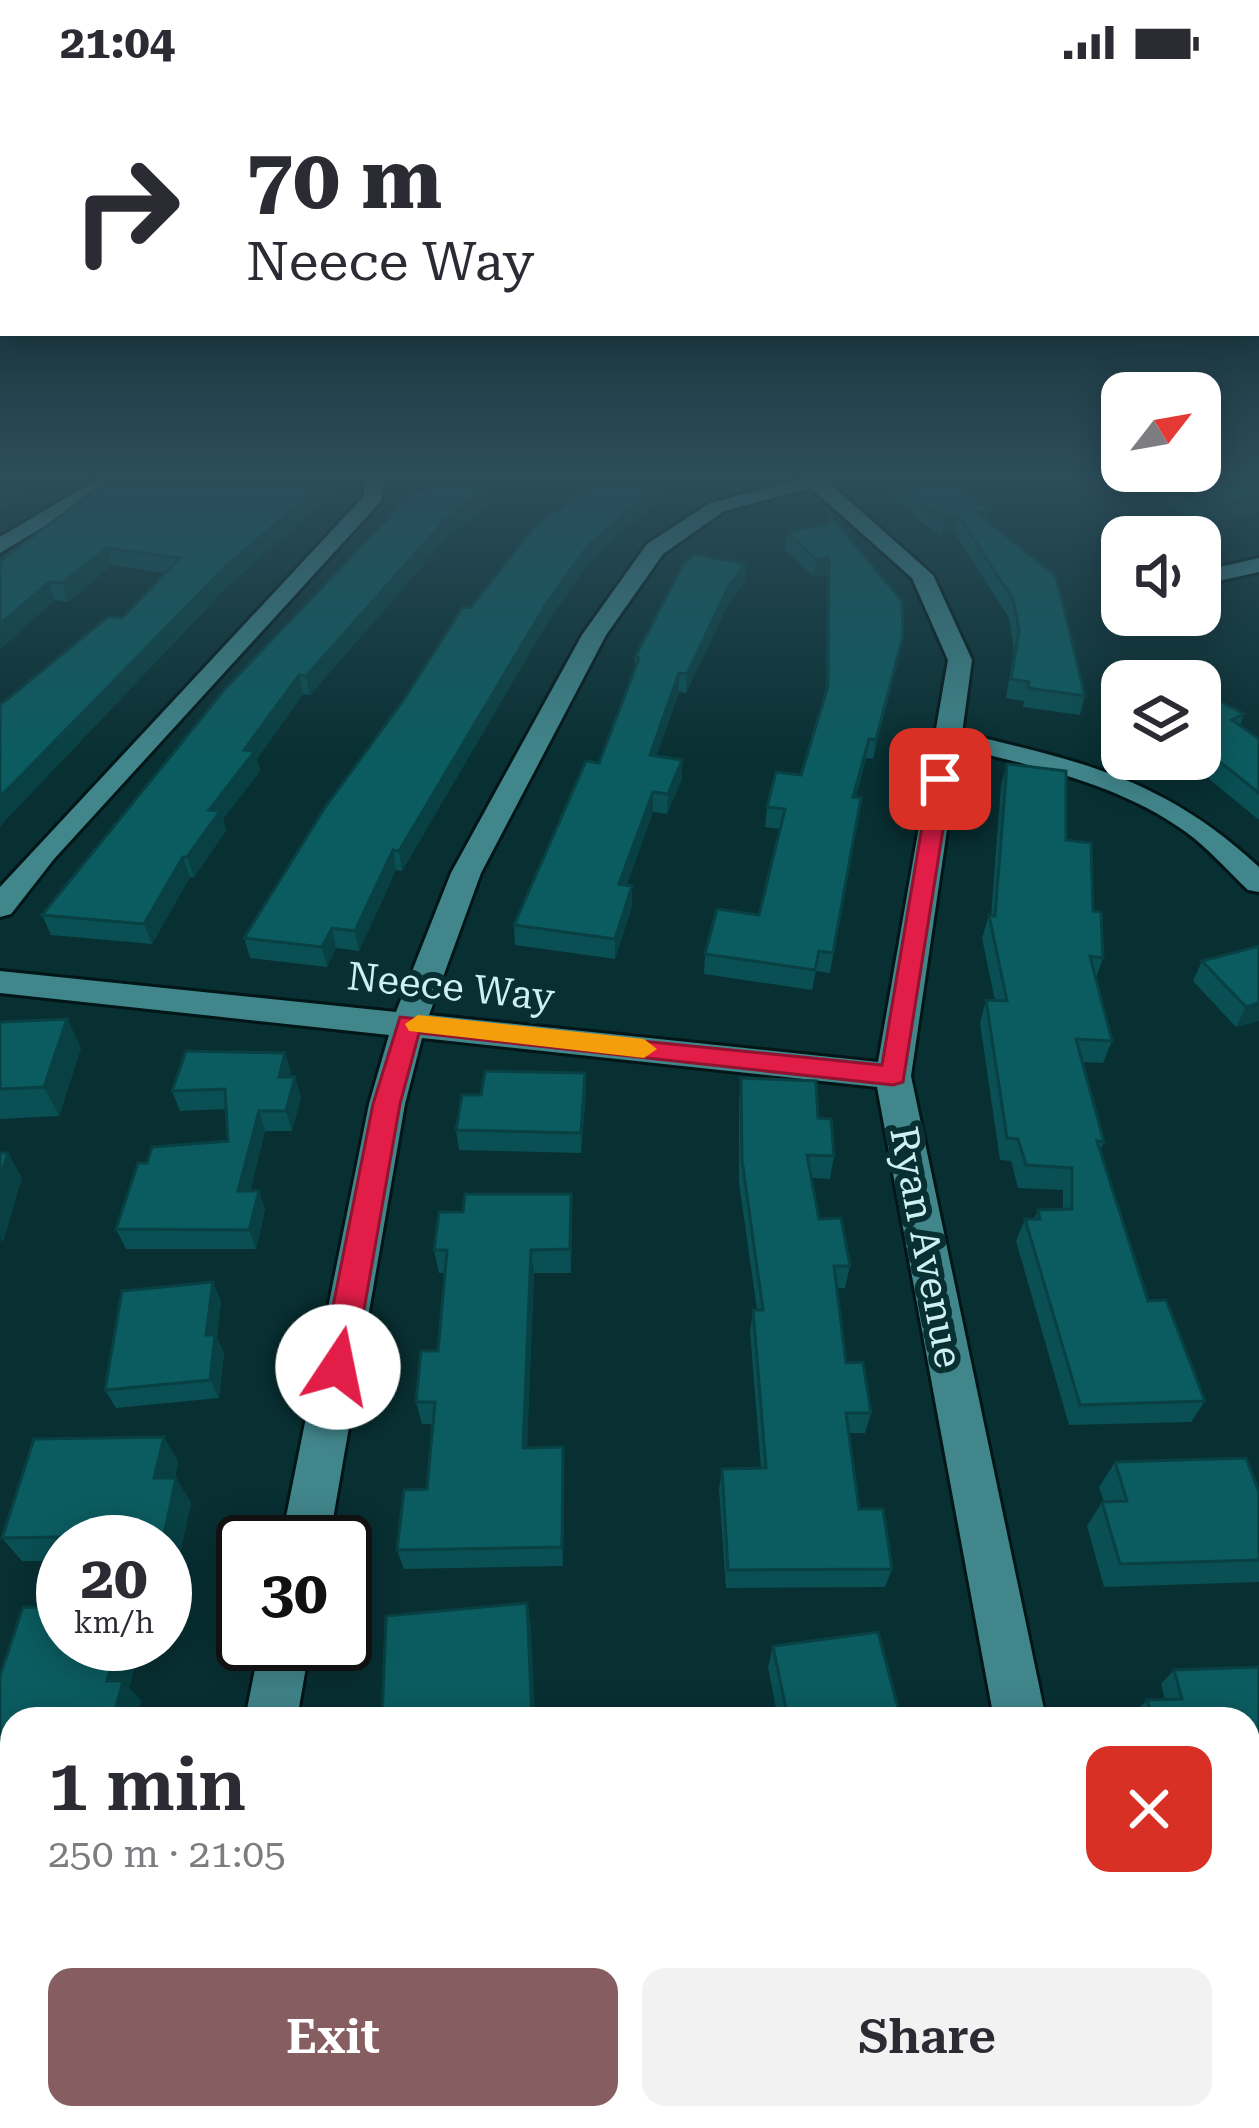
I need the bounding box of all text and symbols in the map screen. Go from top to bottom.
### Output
text: 21:04 [60,16,175,69]
text: 70 m [246,130,442,228]
icon: right [48,132,204,288]
text: Neece Way [246,230,534,293]
north arrow [1101,372,1221,492]
map controls [1101,372,1221,780]
button: sound [1101,516,1221,636]
button: layers [1101,660,1221,780]
pin [889,728,991,830]
icon: arrive [907,746,973,812]
street label: Neece Way [345,953,557,1021]
street label: Ryan Avenue [880,1123,972,1372]
position arrow [275,1304,401,1430]
speed limit sign: 30 [216,1515,372,1671]
text: 20 [80,1542,148,1613]
text: km/h [74,1605,154,1640]
text: 1 min [48,1743,246,1828]
button: close [1086,1746,1212,1872]
text: 250 m · 21:05 [48,1831,286,1877]
button: Exit [48,1968,618,2106]
button: Share [642,1968,1212,2106]

